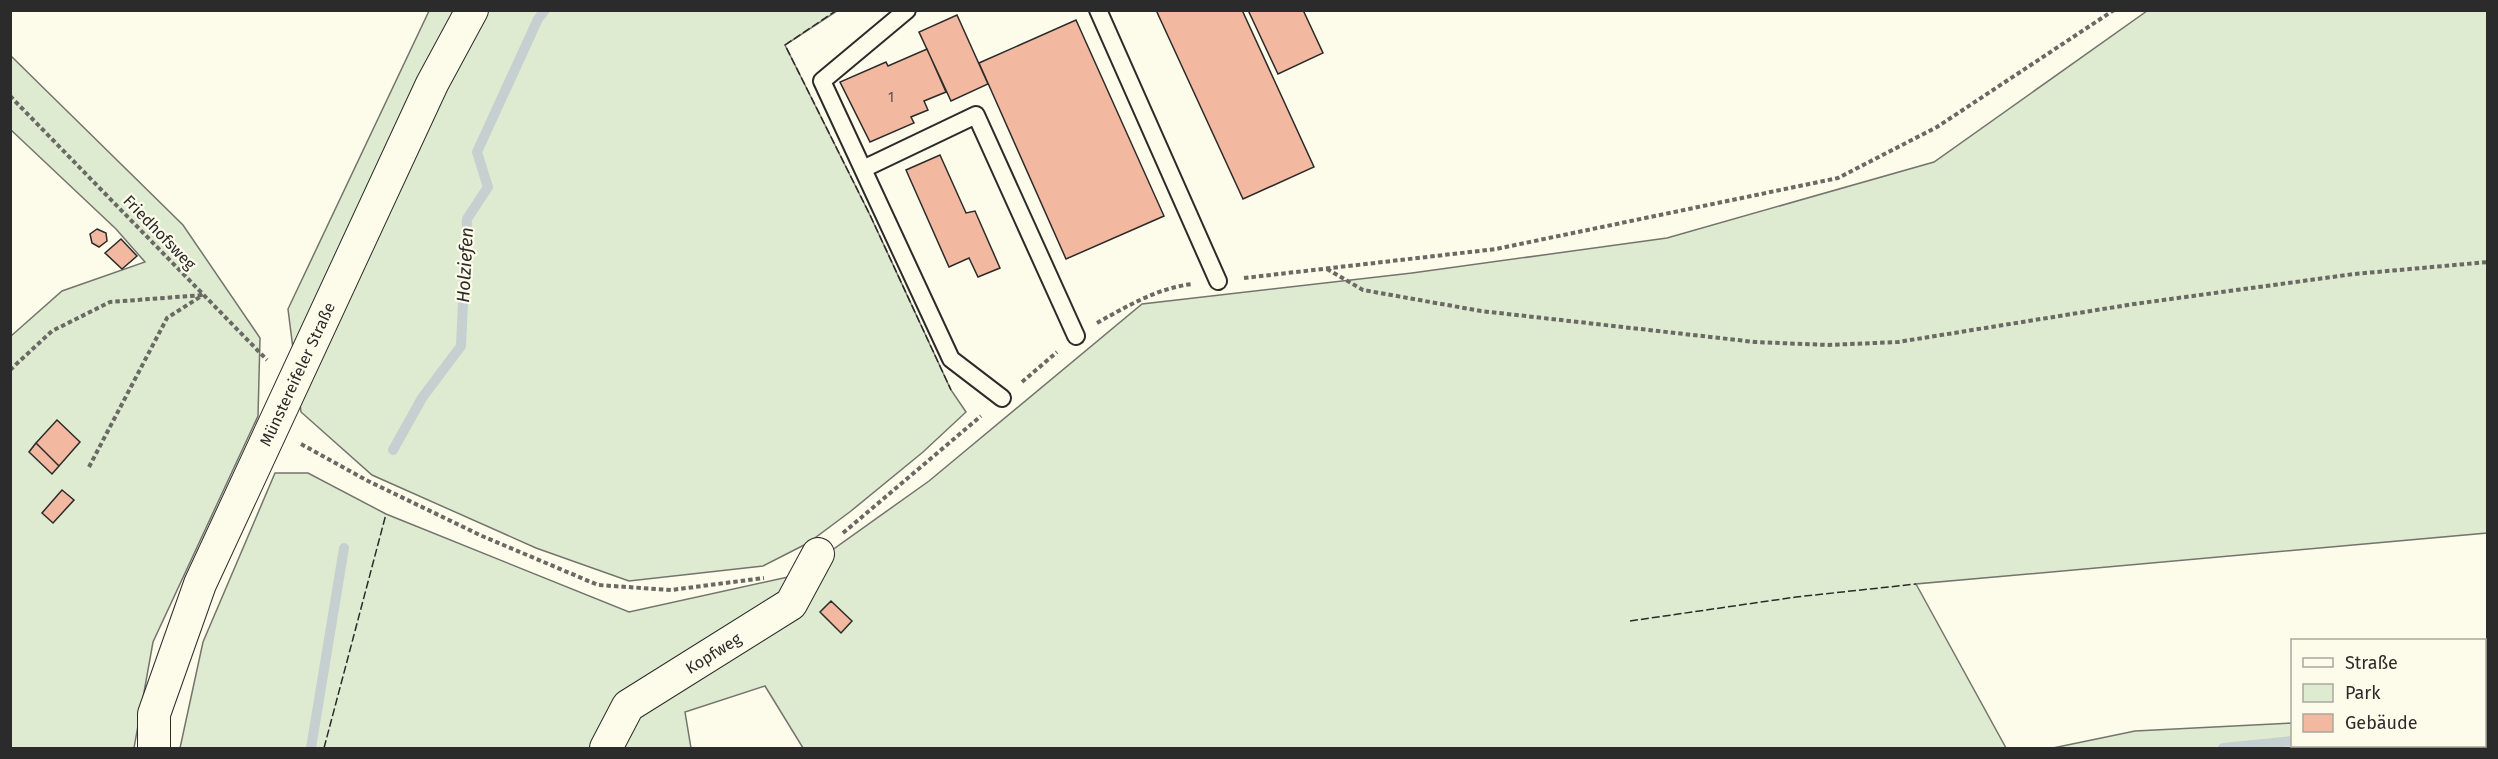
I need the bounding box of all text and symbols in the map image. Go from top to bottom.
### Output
house number: 1 [888,89,894,106]
street label: Friedhofsweg [119,191,200,274]
water label: Holziefen [452,227,478,303]
street label: Münstereifeler Straße [256,299,339,449]
street label: Kopfweg [682,629,745,678]
legend [2291,639,2486,747]
text: Straße [2345,652,2398,674]
text: Park [2345,682,2381,704]
text: Gebäude [2345,712,2418,734]

